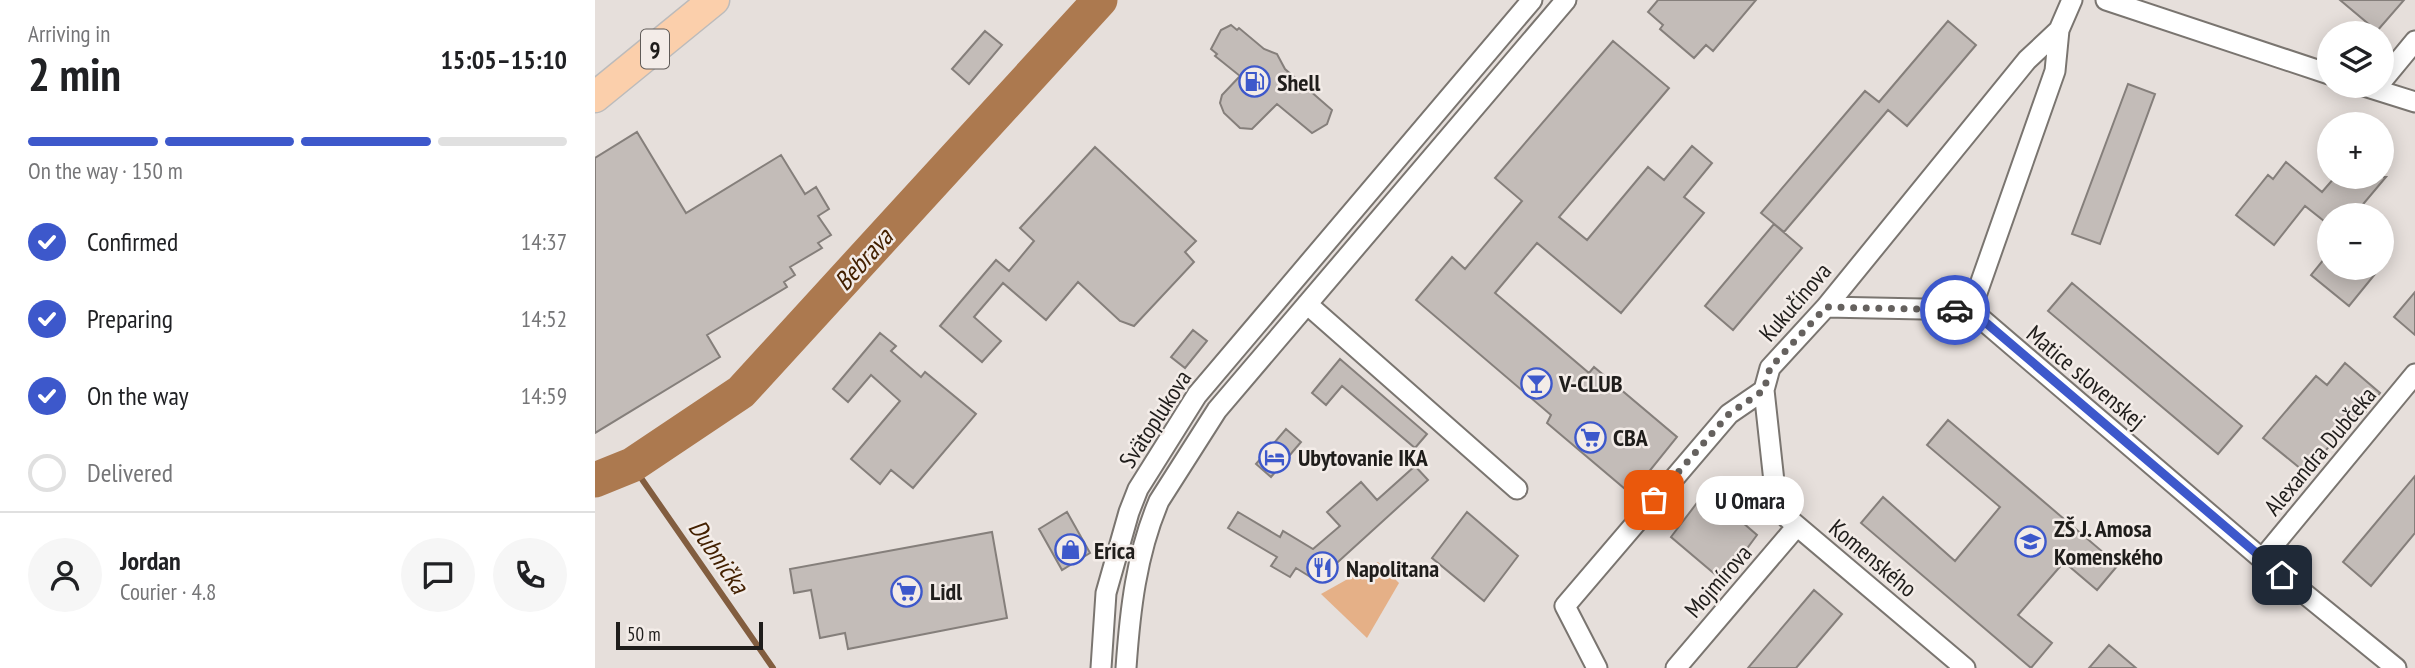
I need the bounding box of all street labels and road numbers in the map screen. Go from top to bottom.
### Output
road number: 9 [641,30,669,68]
street label: Kukučínova [1752,256,1838,348]
street label: Matice slovenskej [2020,318,2152,436]
street label: Svätoplukova [1112,364,1198,474]
street label: Alexandra Dubčeka [2257,380,2383,522]
street label: Komenského [1823,512,1923,604]
street label: Mojmírova [1678,538,1758,624]

